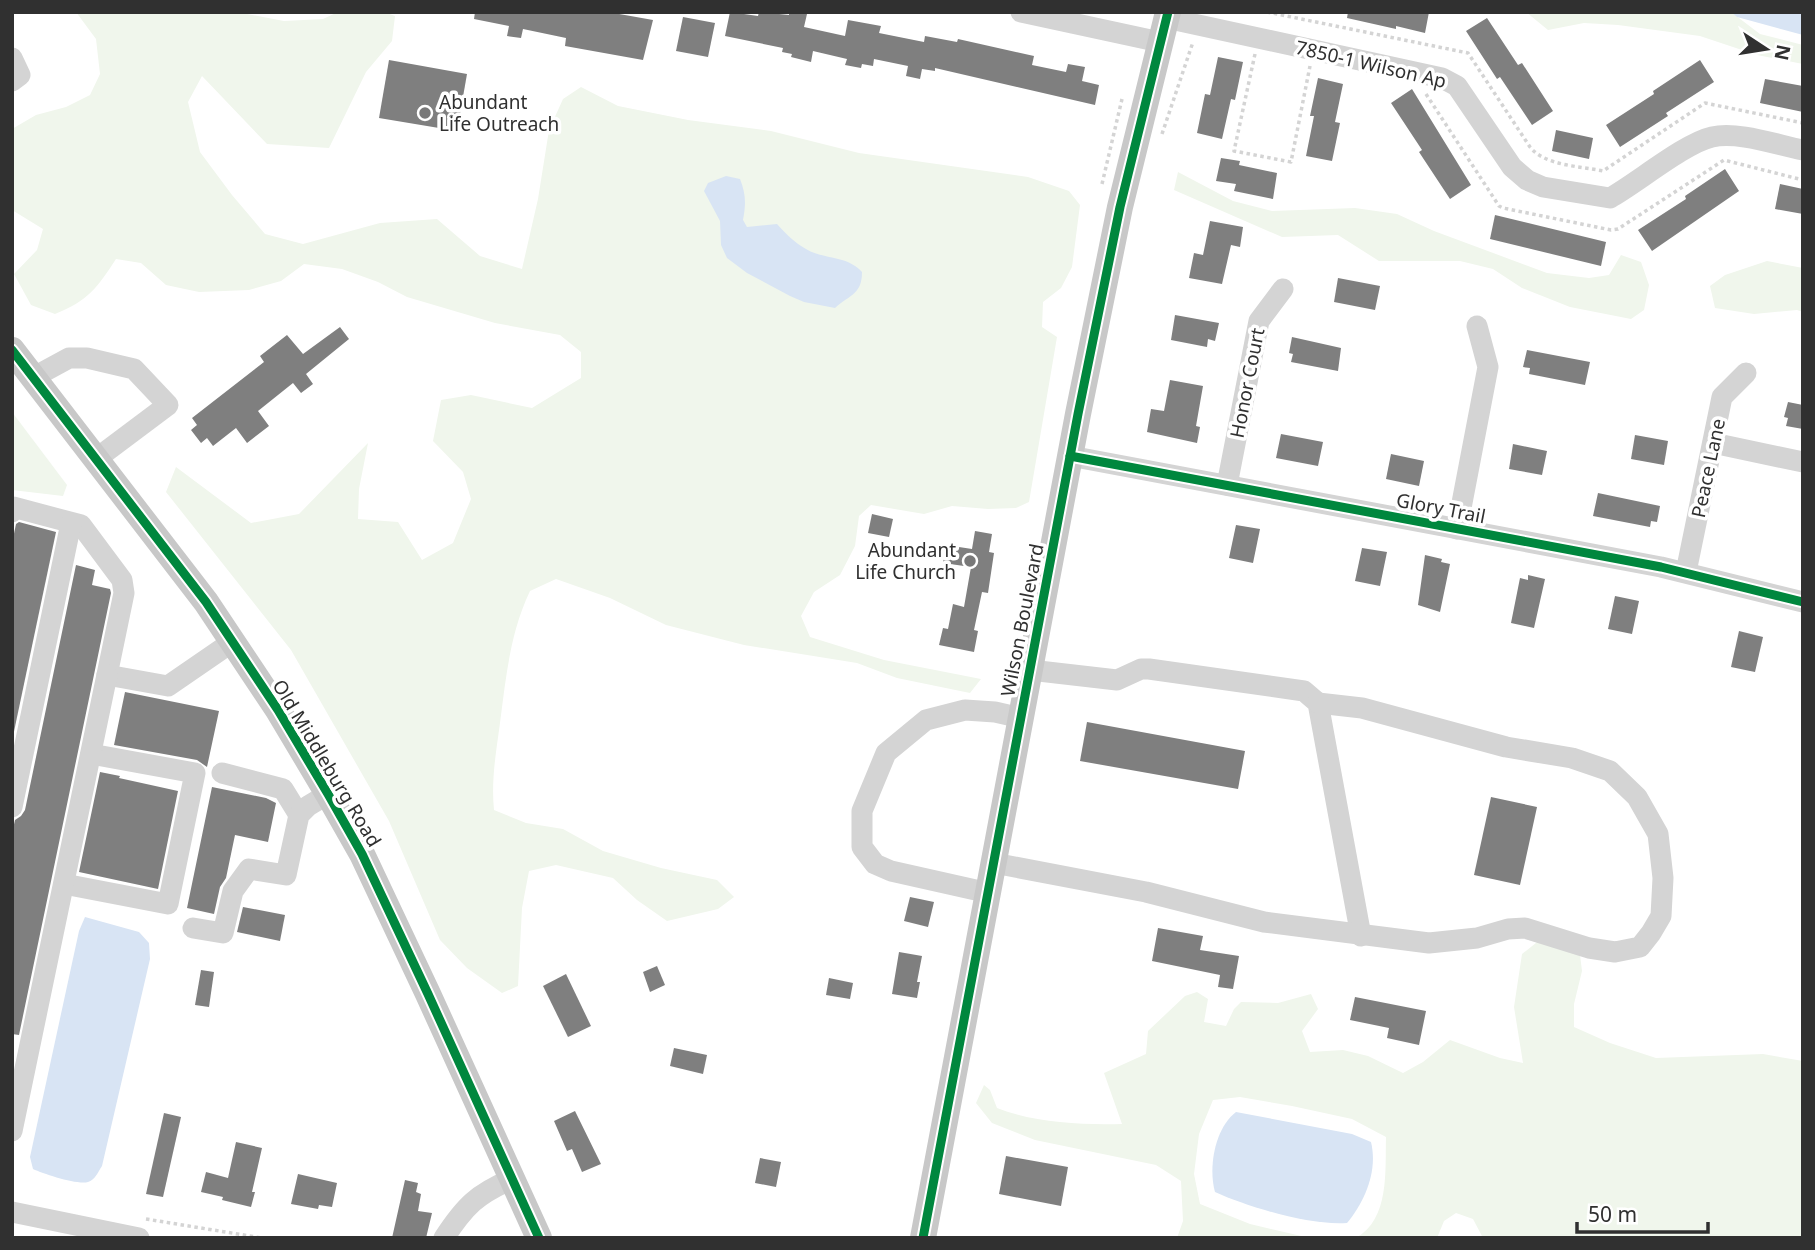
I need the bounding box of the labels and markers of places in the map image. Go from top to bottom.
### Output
place label: Abundant Life Outreach [439,89,559,137]
marker: Abundant Life Outreach [417,105,433,121]
place label: Abundant Life Church [855,537,956,585]
marker: Abundant Life Church [962,553,978,569]

